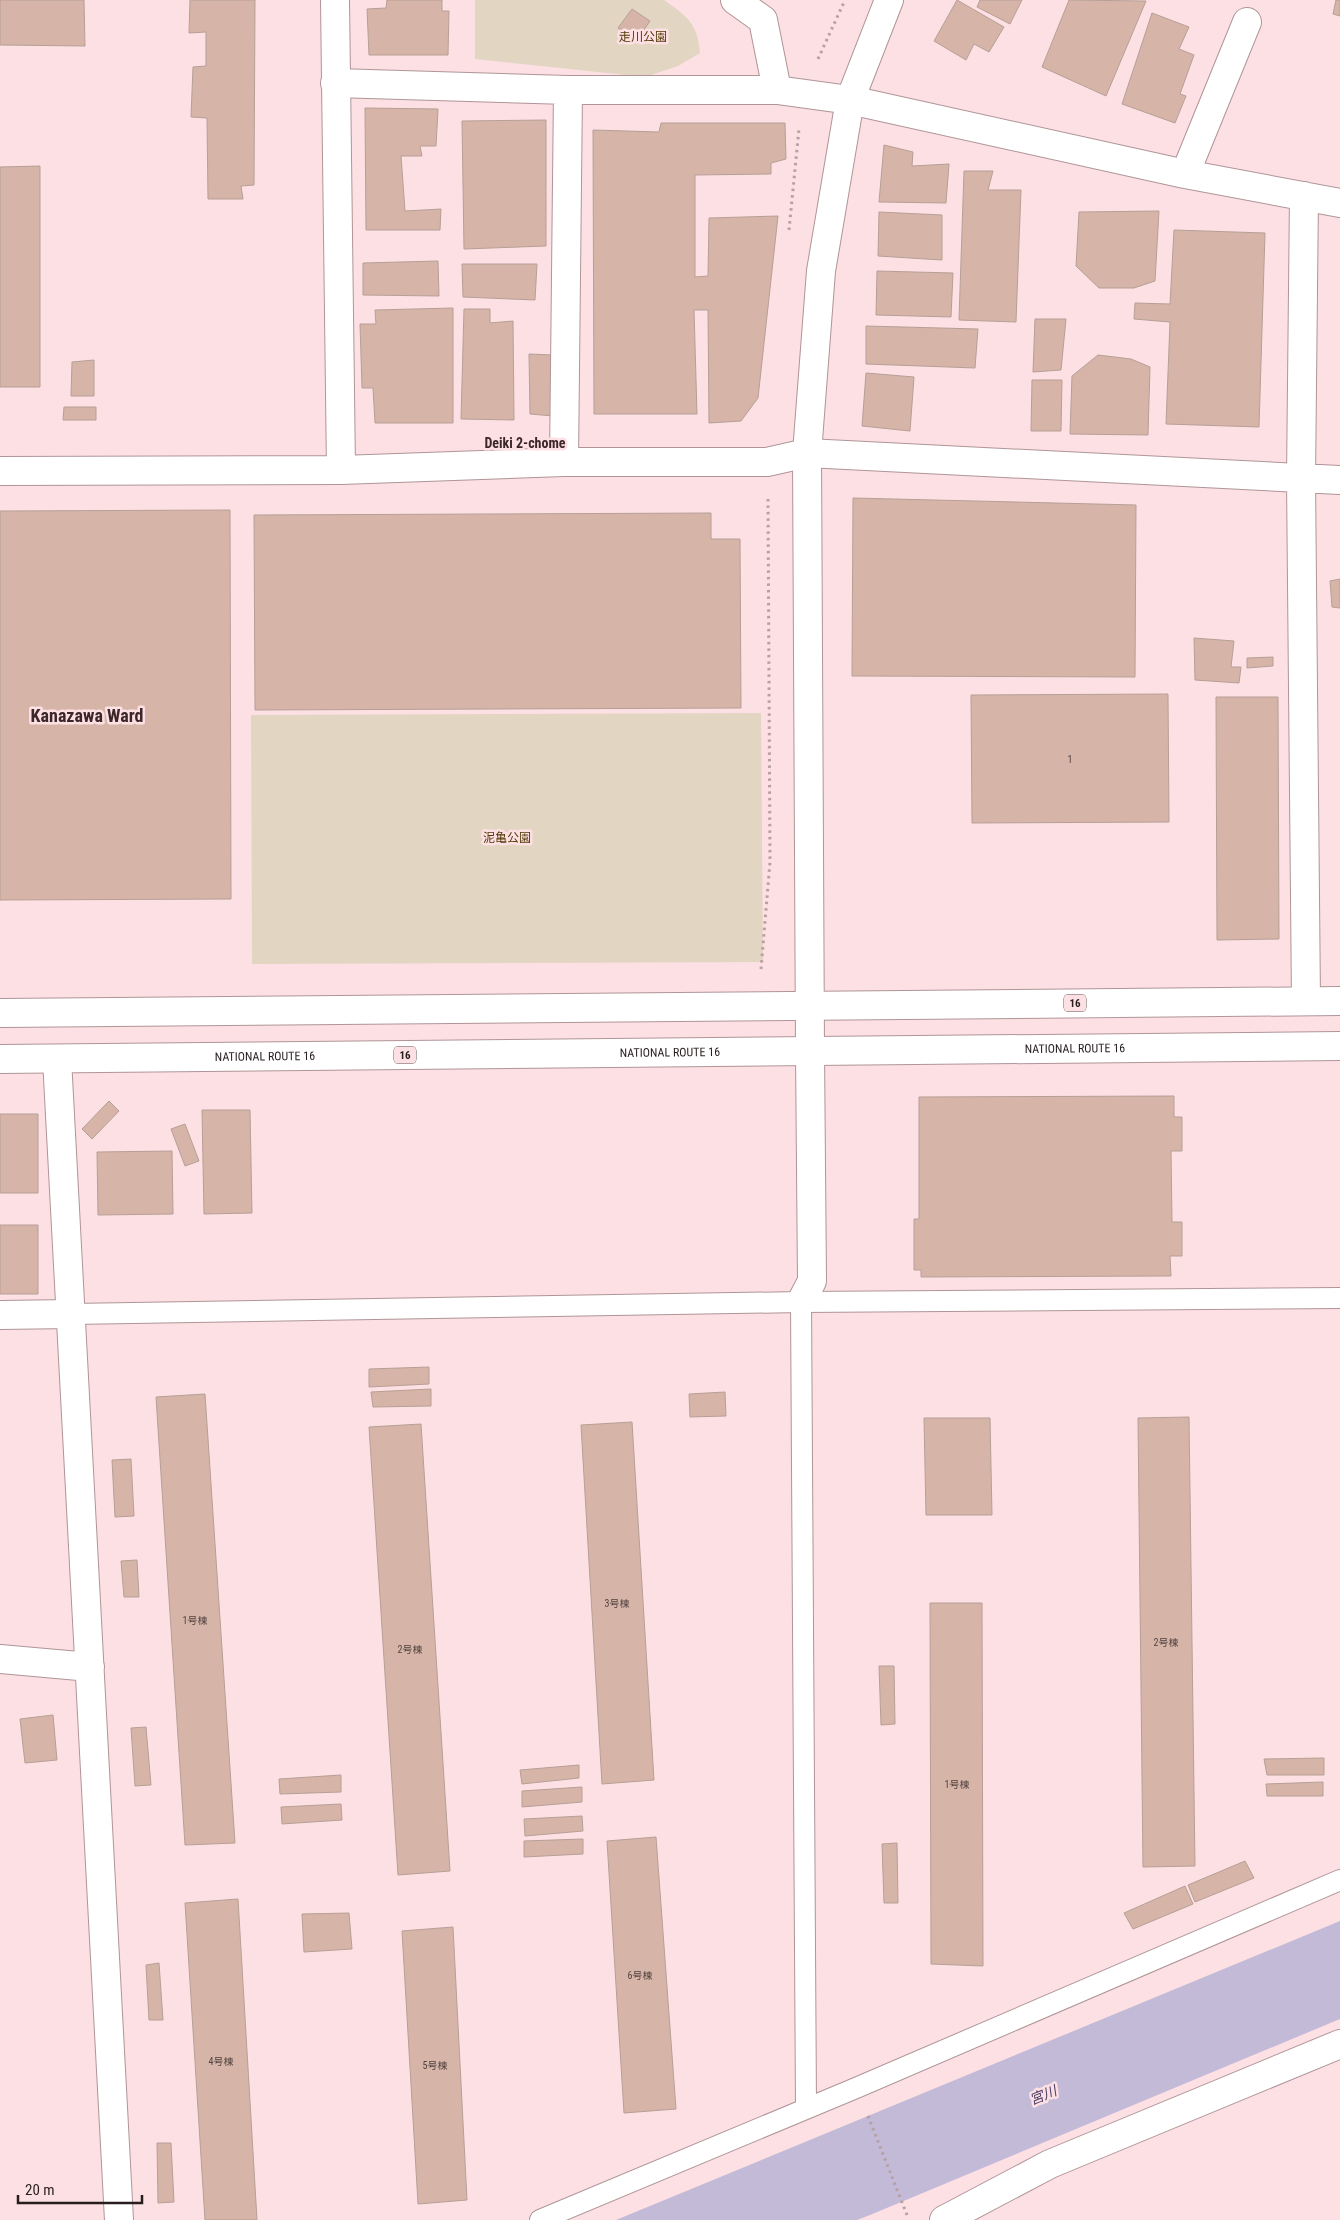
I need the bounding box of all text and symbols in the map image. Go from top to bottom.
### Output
park label: 走川公園 [619,30,667,44]
district label: Deiki 2-chome [484,435,566,451]
district label: Kanazawa Ward [31,705,143,726]
house number: 1 [1068,754,1072,765]
park label: 泥亀公園 [483,831,531,845]
road number: 16 [1064,994,1086,1011]
street label: NATIONAL ROUTE 16 [1025,1041,1125,1056]
street label: NATIONAL ROUTE 16 [620,1045,720,1060]
road number: 16 [394,1046,416,1064]
street label: NATIONAL ROUTE 16 [215,1049,315,1064]
house number: 3号棟 [605,1598,629,1609]
house number: 1号棟 [183,1615,207,1626]
house number: 2号棟 [1154,1637,1178,1648]
house number: 2号棟 [398,1644,422,1655]
house number: 1号棟 [945,1779,969,1790]
house number: 6号棟 [628,1970,652,1981]
house number: 4号棟 [209,2056,233,2067]
house number: 5号棟 [423,2060,447,2071]
water label: 宮川 [1027,2082,1061,2108]
scale bar [18,2172,141,2204]
text: 20 m [25,2181,55,2199]

